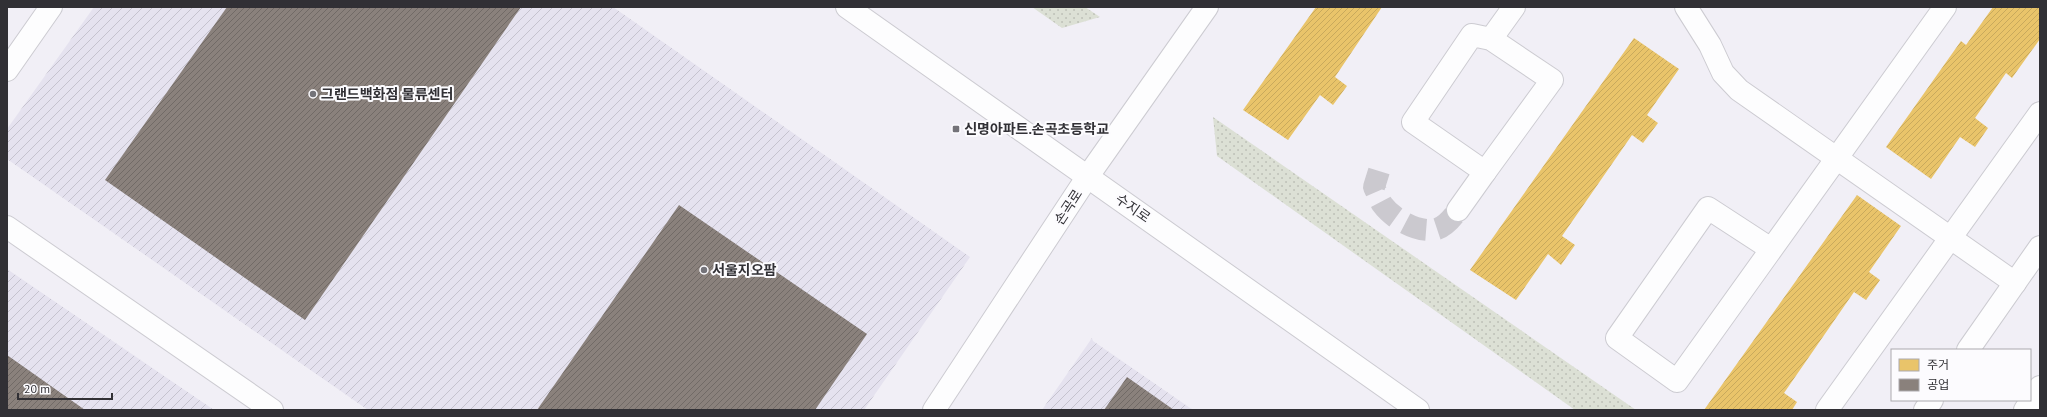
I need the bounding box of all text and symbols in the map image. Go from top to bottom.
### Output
place label: 그랜드백화점 물류센터 [321,85,453,103]
marker: 그랜드백화점 물류센터 [308,89,318,99]
place label: 신명아파트.손곡초등학교 [964,120,1109,138]
marker: 신명아파트.손곡초등학교 [951,124,961,134]
street label: 손곡로 [1050,186,1086,228]
street label: 수지로 [1112,190,1154,227]
place label: 서울지오팜 [712,261,777,279]
marker: 서울지오팜 [699,265,709,275]
legend [1891,349,2031,401]
text: 주거 [1927,357,1949,372]
scale bar [18,375,112,401]
text: 공업 [1927,377,1949,392]
text: 20 m [24,381,50,396]

